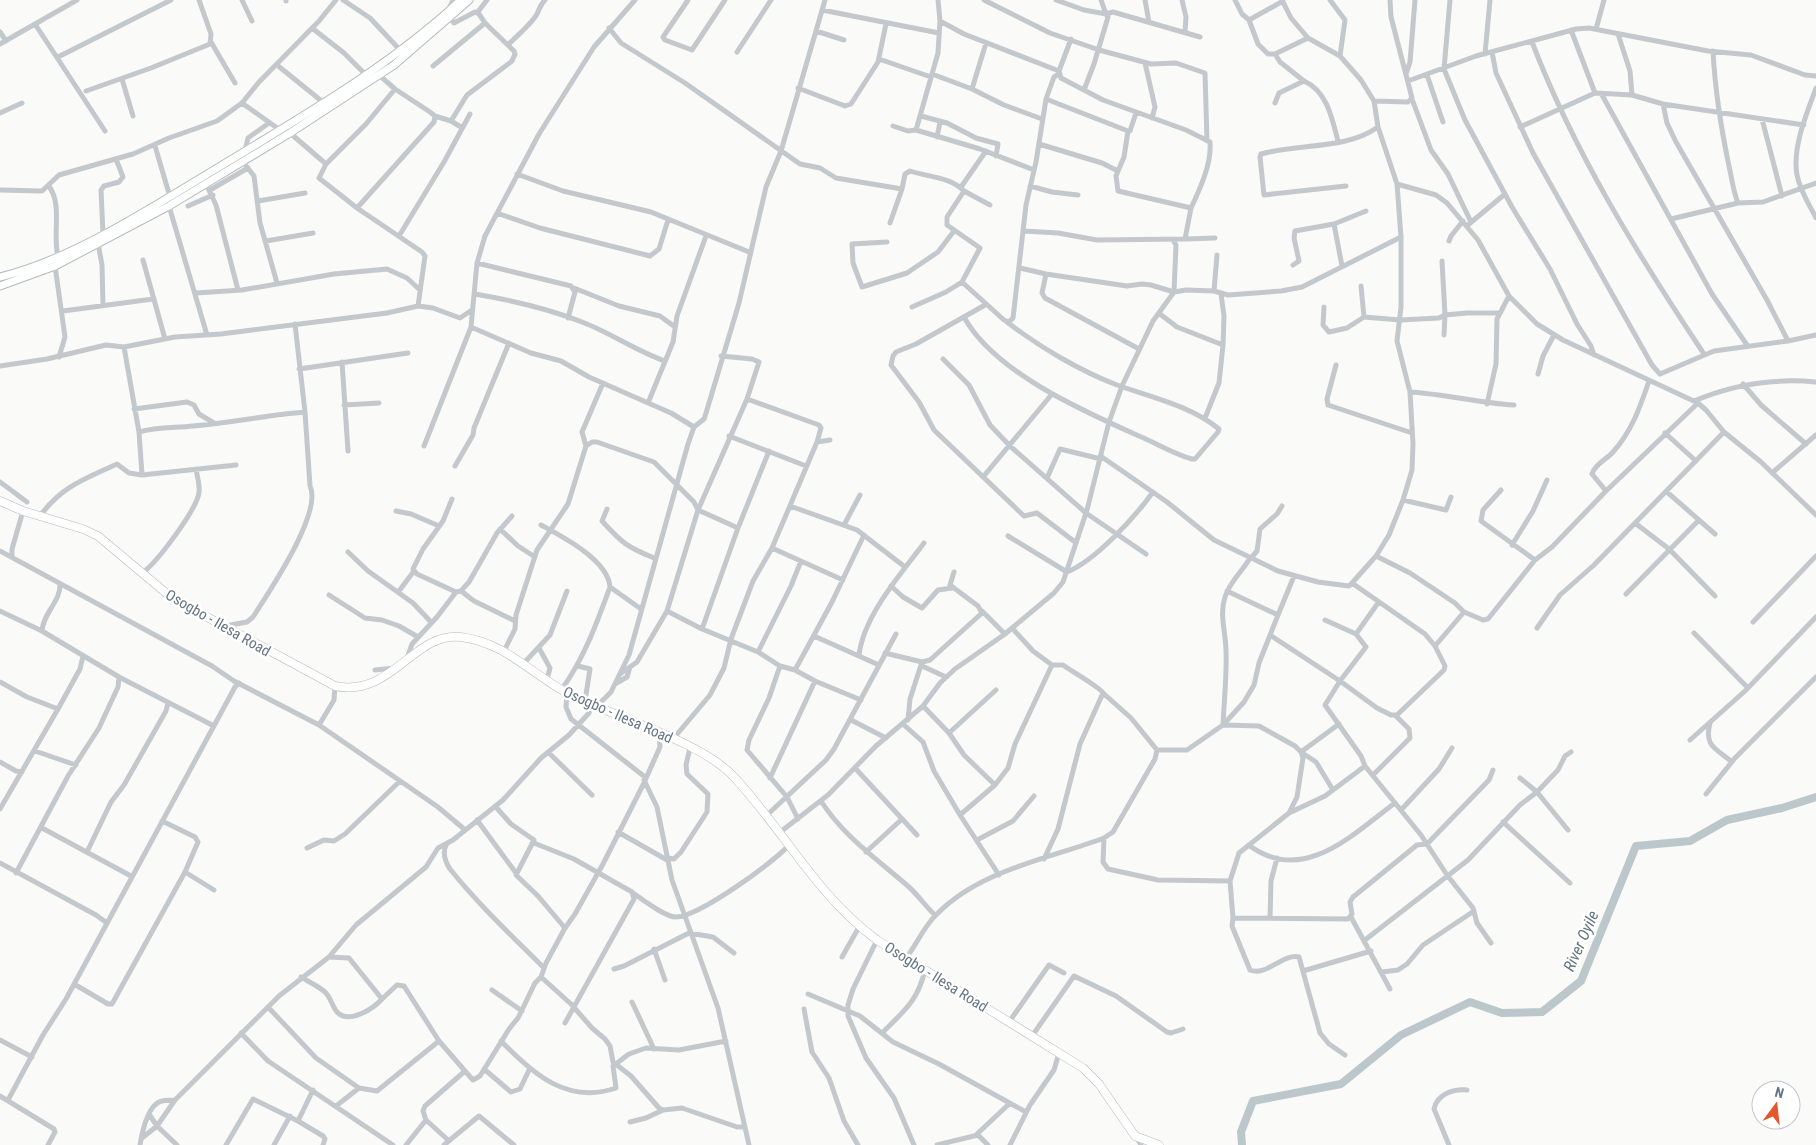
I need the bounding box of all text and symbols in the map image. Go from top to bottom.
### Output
street label: Osogbo - Ilesa Road [162,586,274,660]
street label: Osogbo - Ilesa Road [560,683,676,747]
water label: River Oyile [1559,908,1603,974]
street label: Osogbo - Ilesa Road [881,938,991,1016]
north arrow [1751,1080,1801,1130]
text: N [1773,1084,1786,1101]

